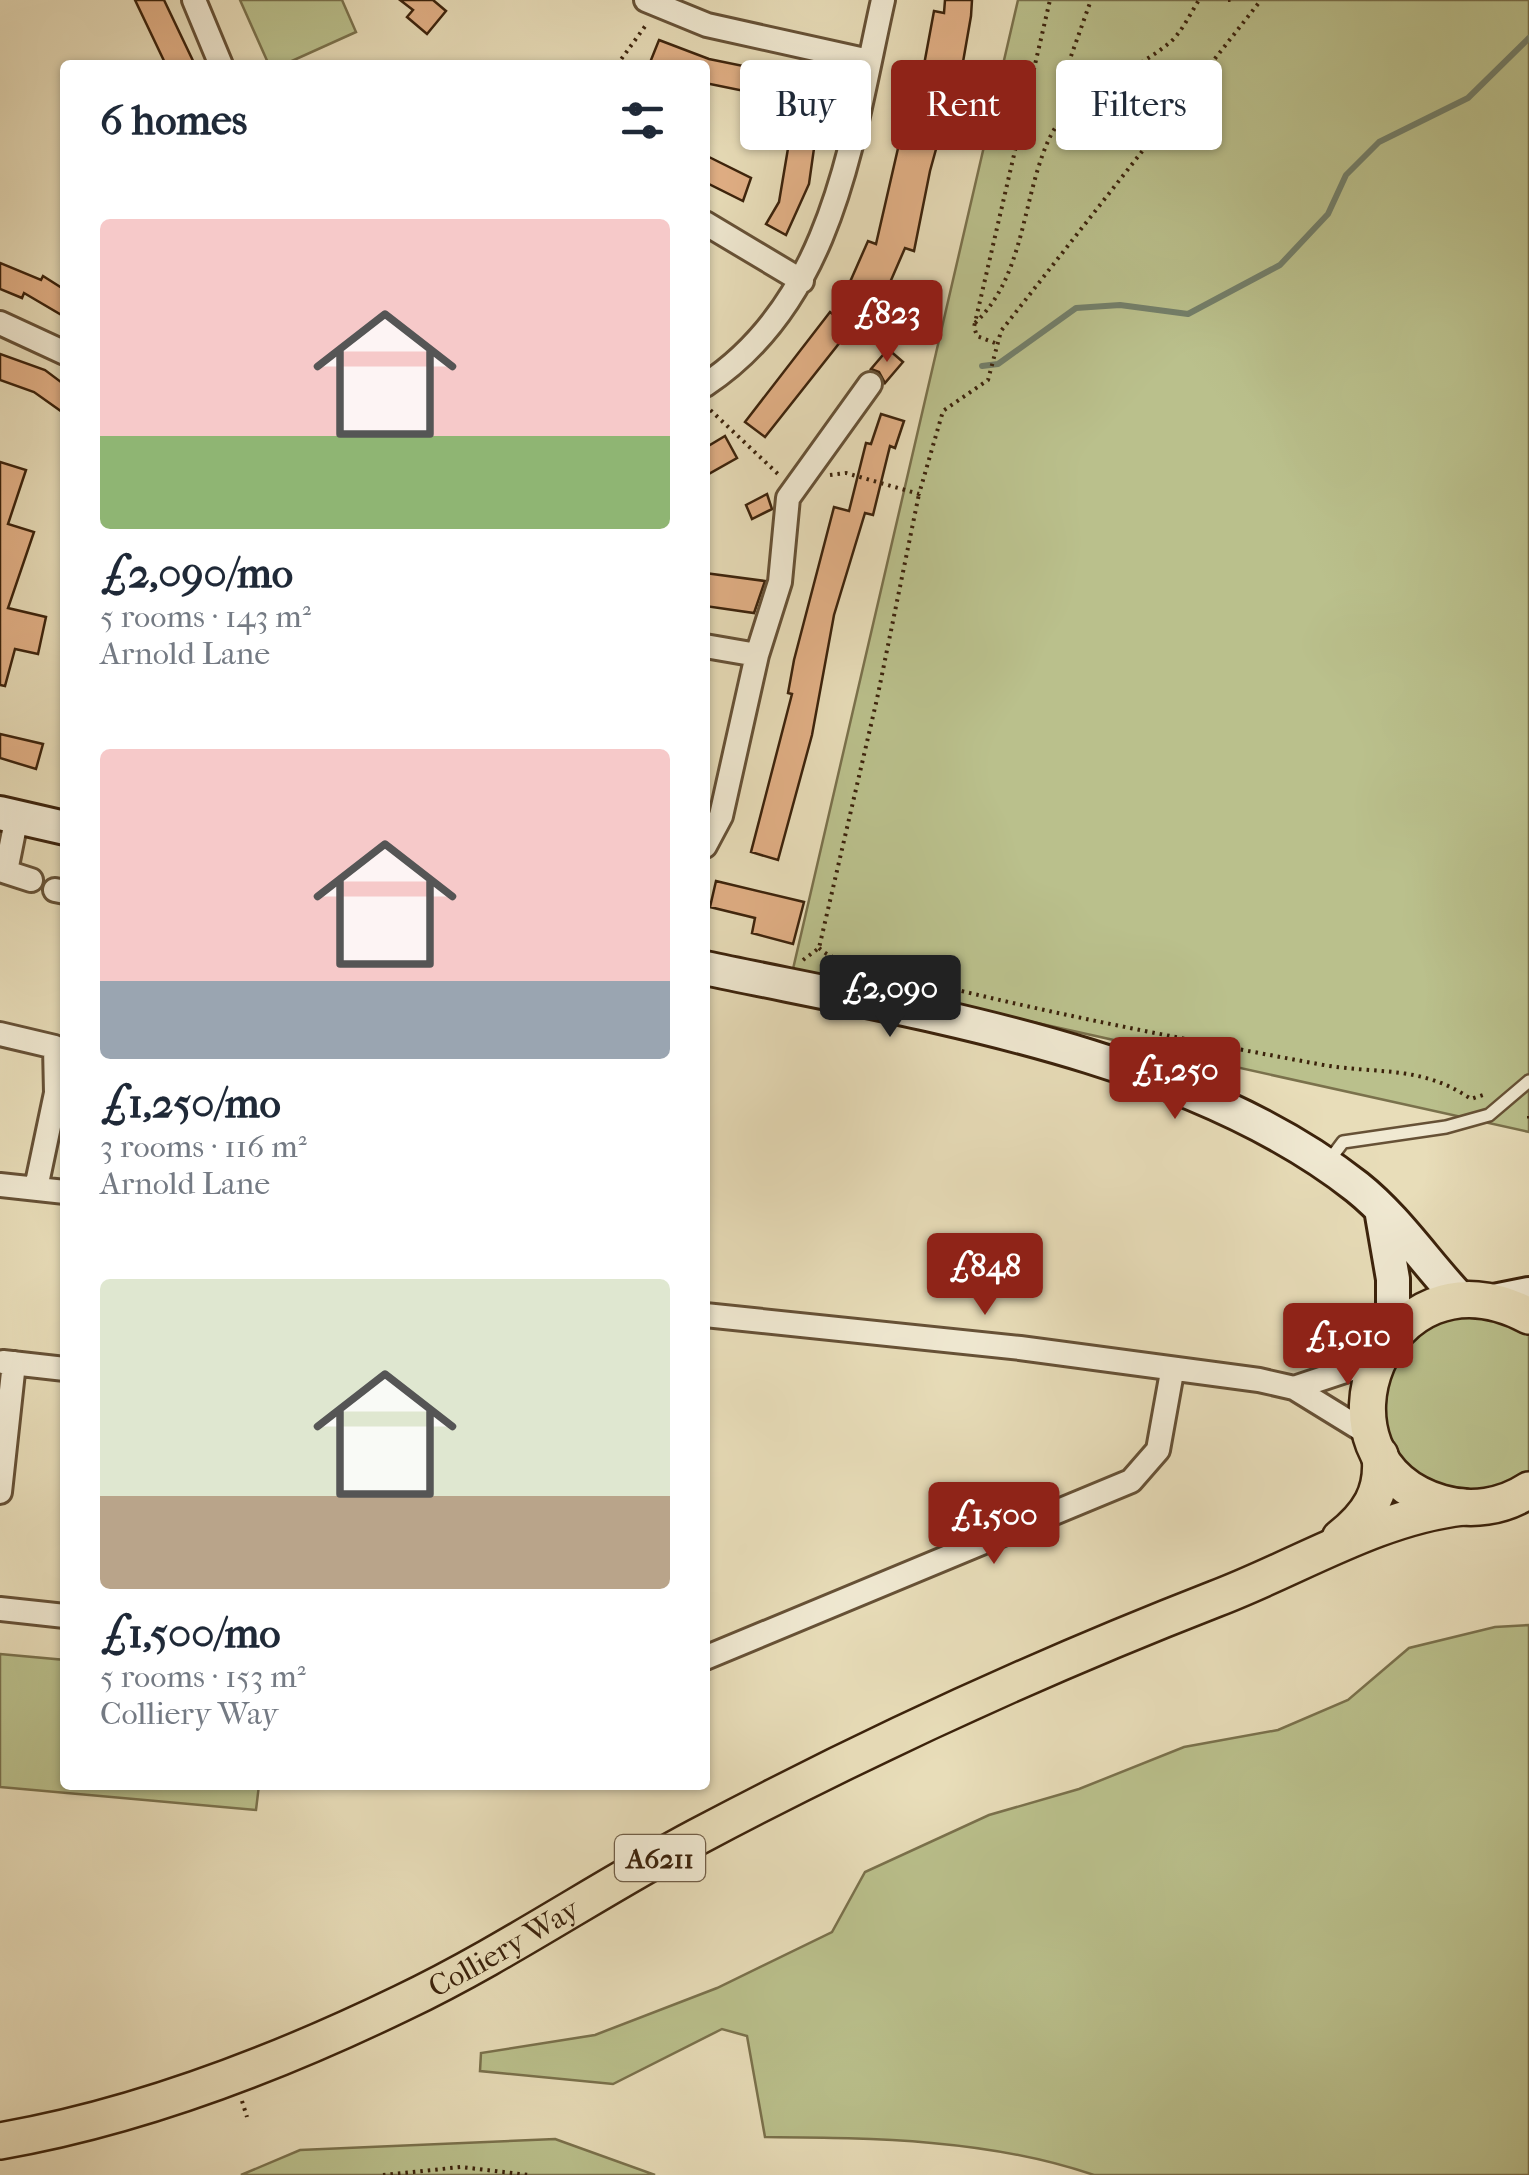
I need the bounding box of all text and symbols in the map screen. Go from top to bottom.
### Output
chip: Buy [740,60,871,150]
chip: Rent [891,60,1036,150]
chip: Filters [1056,60,1222,150]
icon: filters [615,93,670,148]
text: 6 homes [100,96,247,145]
pin: £823 [828,280,946,365]
icon: home [295,284,475,464]
text: £823 [854,294,921,331]
text: £2,090/mo [100,549,293,598]
text: 5 rooms · 143 m² [100,598,311,635]
text: Arnold Lane [100,635,270,672]
icon: home [295,814,475,994]
pin: £2,090 [809,955,971,1040]
text: £2,090 [842,969,938,1006]
pin: £1,250 [1094,1037,1256,1122]
text: £1,250 [1131,1051,1219,1088]
text: £1,250/mo [100,1079,281,1128]
text: 3 rooms · 116 m² [100,1128,307,1165]
text: Arnold Lane [100,1165,270,1202]
pin: £848 [926,1233,1044,1318]
text: £848 [949,1247,1021,1284]
pin: £1,010 [1267,1303,1429,1388]
text: £1,010 [1305,1317,1391,1354]
icon: home [295,1344,475,1524]
pin: £1,500 [913,1482,1075,1567]
text: £1,500 [950,1496,1038,1533]
text: £1,500/mo [100,1609,281,1658]
text: 5 rooms · 153 m² [100,1658,306,1695]
text: Colliery Way [100,1695,278,1732]
road number: A6211 [615,1835,705,1881]
street label: Colliery Way [423,1891,586,2004]

